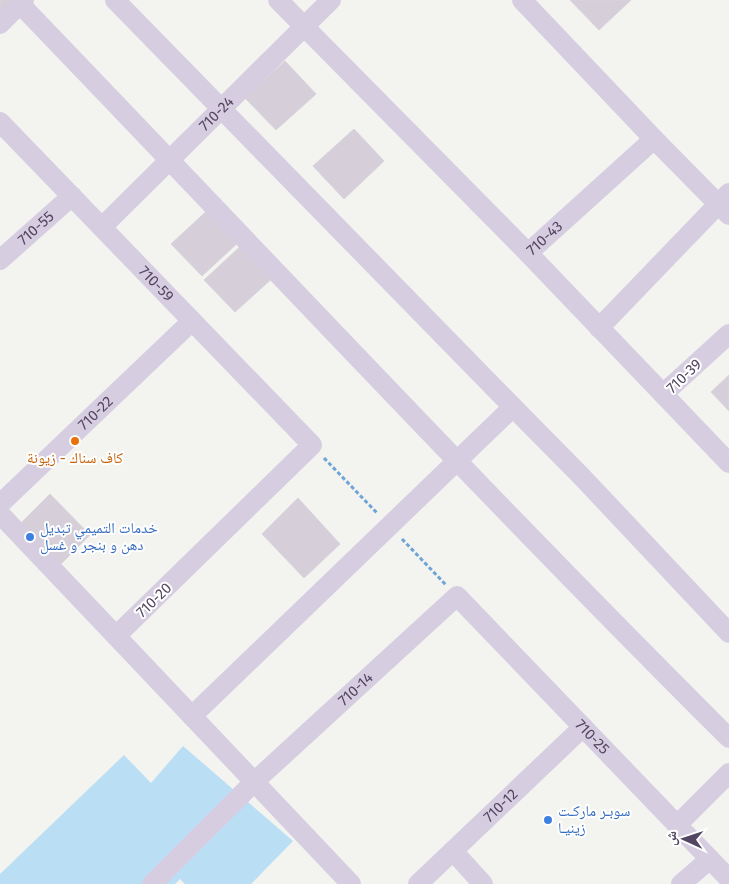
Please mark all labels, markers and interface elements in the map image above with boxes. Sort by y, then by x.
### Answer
street label: 710-24 [195,93,237,135]
street label: 710-55 [14,207,58,249]
street label: 710-43 [523,217,566,259]
street label: 710-59 [135,262,178,305]
street label: 710-39 [663,355,705,397]
street label: 710-22 [74,392,117,434]
marker: كاف سناك - زيونة [69,435,81,447]
place label: كاف سناك - زيونة [27,449,123,467]
place label: خدمات التميمي تبديل دهن و بنجر و غسل [40,519,158,555]
marker: خدمات التميمي تبديل دهن و بنجر و غسل [24,531,36,543]
street label: 710-20 [133,579,175,621]
street label: 710-14 [334,669,377,709]
street label: 710-25 [572,716,613,758]
street label: 710-12 [480,785,521,826]
place label: سوبـر ماركـت زينيـا [558,802,630,837]
marker: سوبـر ماركـت زينيـا [542,814,554,826]
north arrow [659,814,709,864]
text: ش [663,830,680,846]

